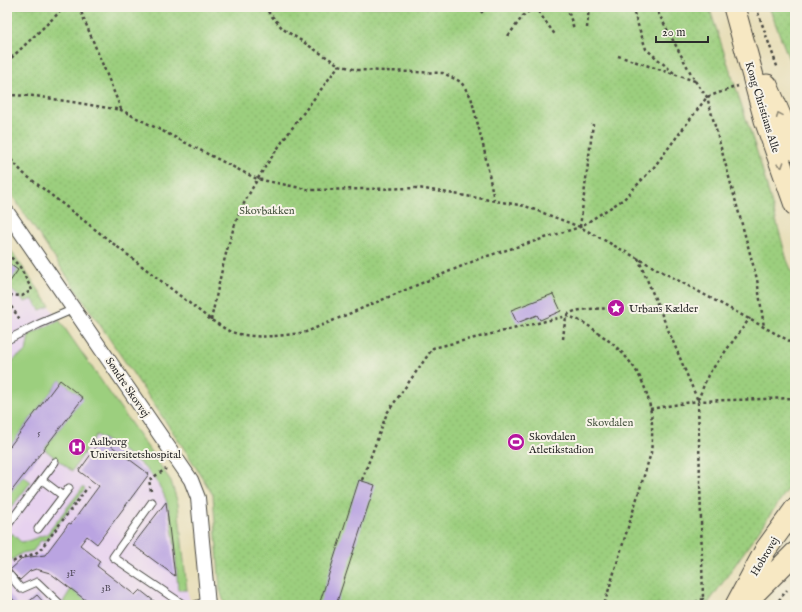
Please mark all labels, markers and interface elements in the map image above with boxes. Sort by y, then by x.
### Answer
scale bar [656,18,708,44]
text: 20 m [662,25,685,40]
street label: Kong Christians Alle [742,60,783,155]
one-way arrow [776,111,784,119]
one-way arrow [776,162,784,169]
park label: Skovbakken [239,204,295,218]
place icon: Urbans Kælder [606,298,626,318]
place label: Urbans Kælder [629,302,698,316]
street label: Søndre Skovvej [102,355,152,420]
park label: Skovdalen [587,416,633,430]
house number: 5 [37,428,41,439]
place label: Skovdalen Atletikstadion [528,430,594,457]
sports icon: Skovdalen Atletikstadion [506,432,526,452]
place label: Aalborg Universitetshospital [89,435,181,462]
hospital icon: Aalborg Universitetshospital [67,437,87,457]
street label: Hobrovej [748,534,782,579]
house number: 3F [66,568,76,579]
house number: 3B [101,583,111,594]

